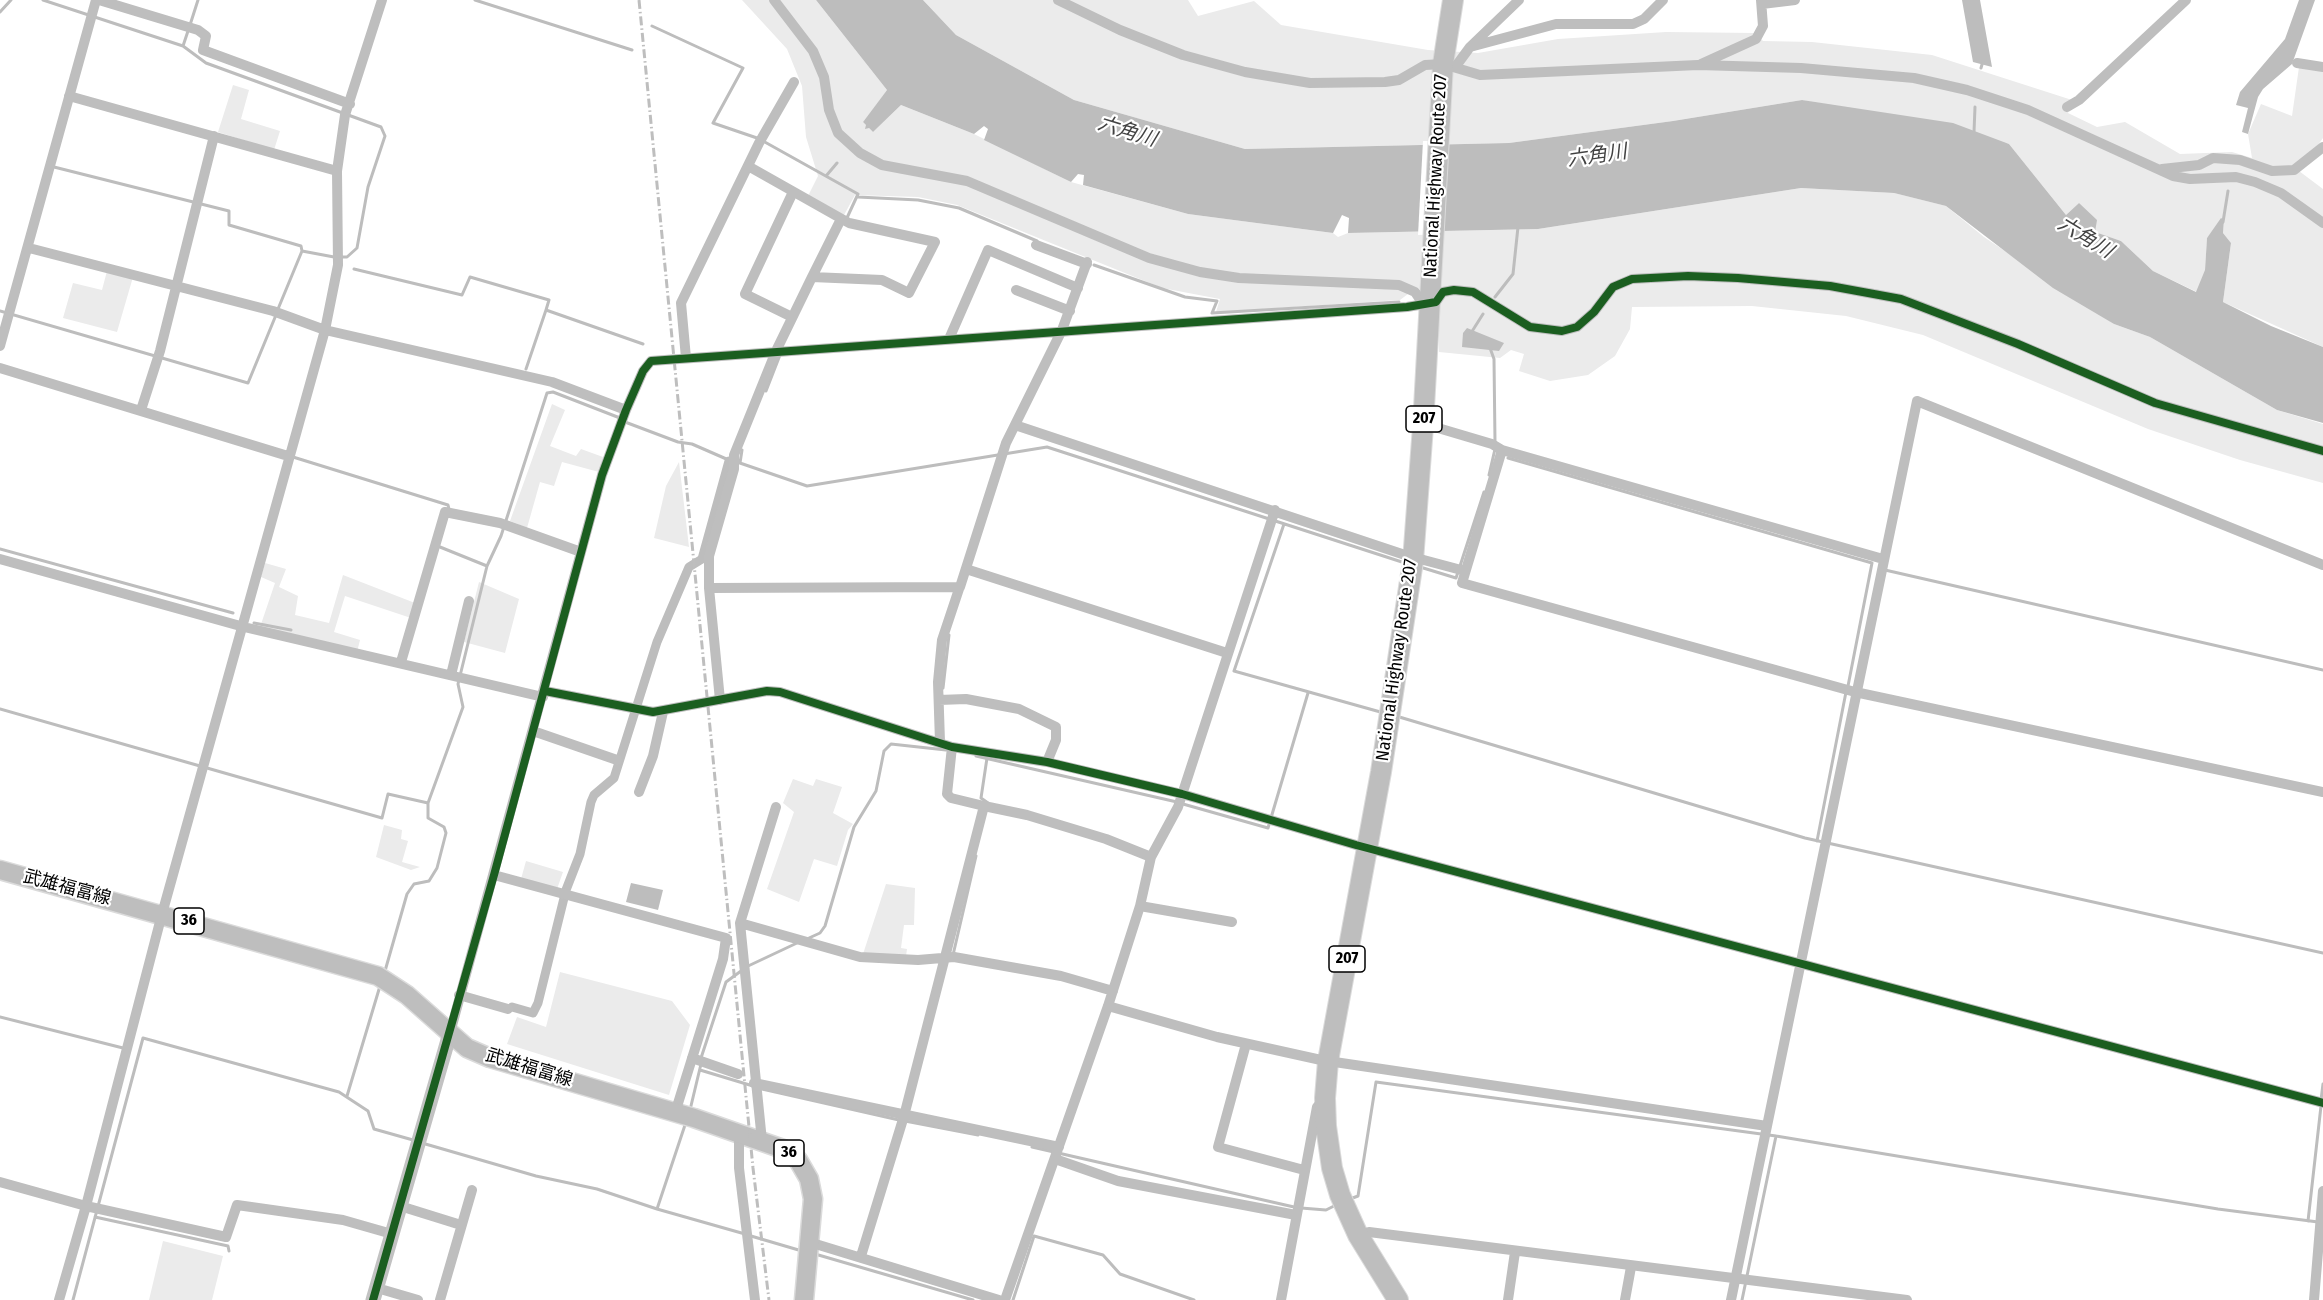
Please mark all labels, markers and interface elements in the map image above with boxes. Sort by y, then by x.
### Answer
street label: National Highway Route 207 [1420,74,1452,278]
water label: 六角川 [1095,112,1159,152]
water label: 六角川 [1566,140,1628,172]
water label: 六角川 [2053,212,2117,264]
road number: 207 [1406,406,1442,432]
street label: National Highway Route 207 [1372,558,1422,762]
street label: 武雄福富線 [21,866,113,910]
road number: 36 [174,908,204,934]
road number: 207 [1329,946,1365,972]
street label: 武雄福富線 [483,1045,575,1091]
road number: 36 [774,1140,804,1166]

